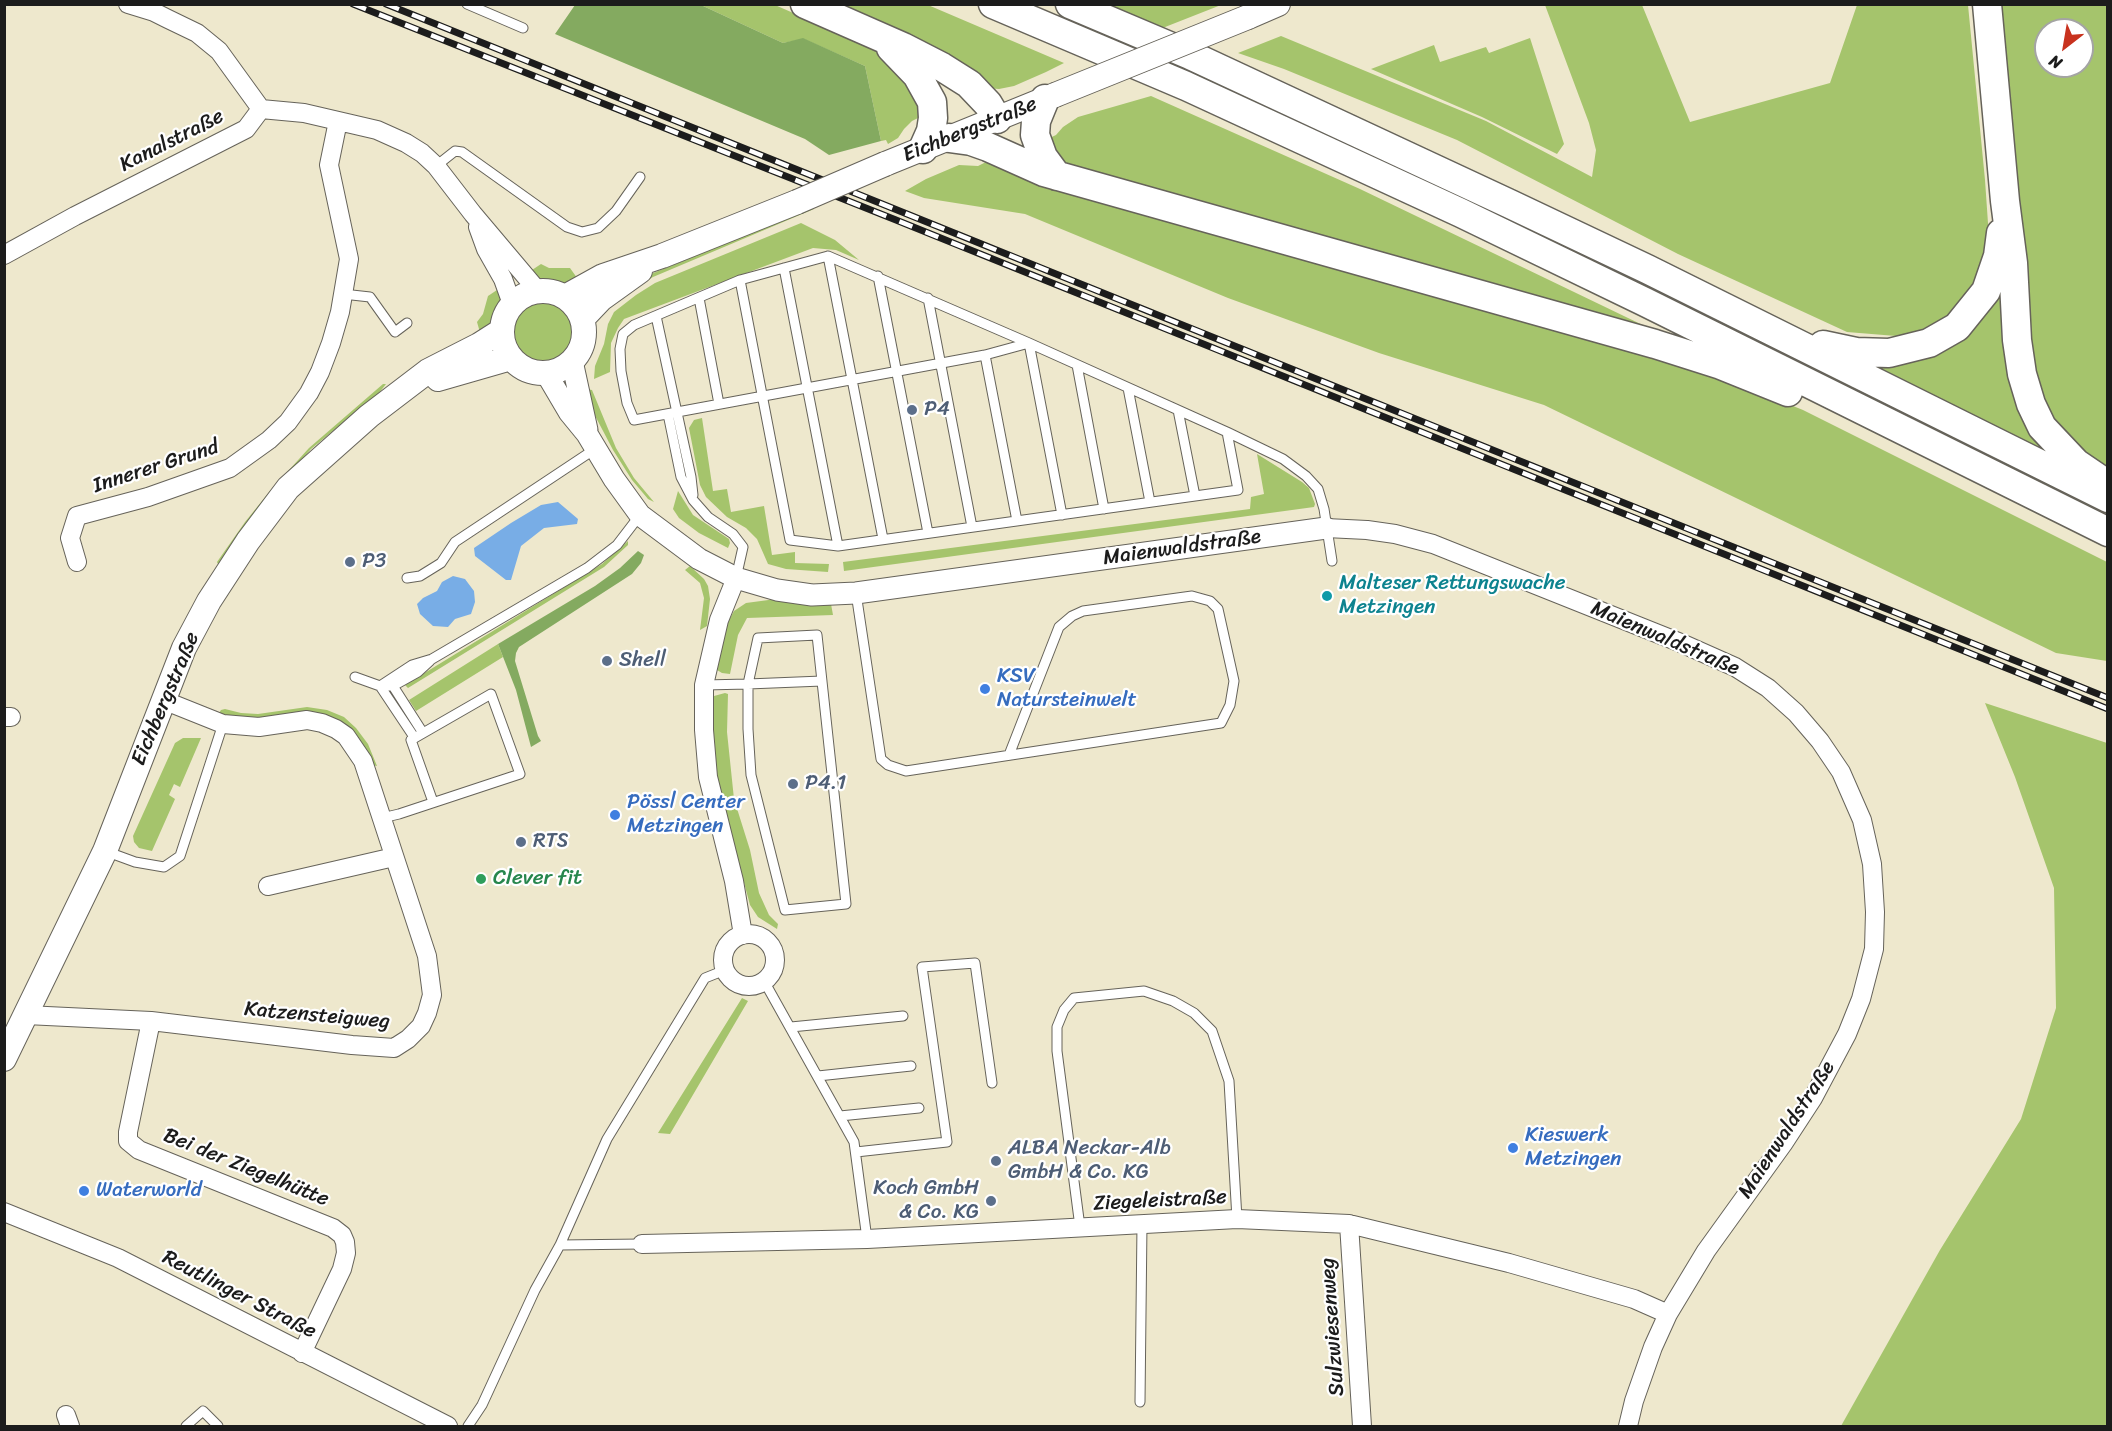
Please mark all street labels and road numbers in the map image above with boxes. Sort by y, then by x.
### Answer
street label: Eichbergstraße [899,92,1041,168]
street label: Kanalstraße [116,104,228,178]
street label: Innerer Grund [90,435,222,499]
street label: Maienwaldstraße [1102,524,1262,572]
street label: Maienwaldstraße [1587,596,1743,682]
street label: Eichbergstraße [127,629,205,769]
street label: Katzensteigweg [243,997,391,1035]
street label: Maienwaldstraße [1733,1057,1841,1203]
street label: Bei der Ziegelhütte [160,1123,332,1213]
street label: Ziegeleistraße [1093,1185,1227,1217]
street label: Reutlinger Straße [158,1245,320,1345]
street label: Sulzwiesenweg [1316,1257,1350,1397]

